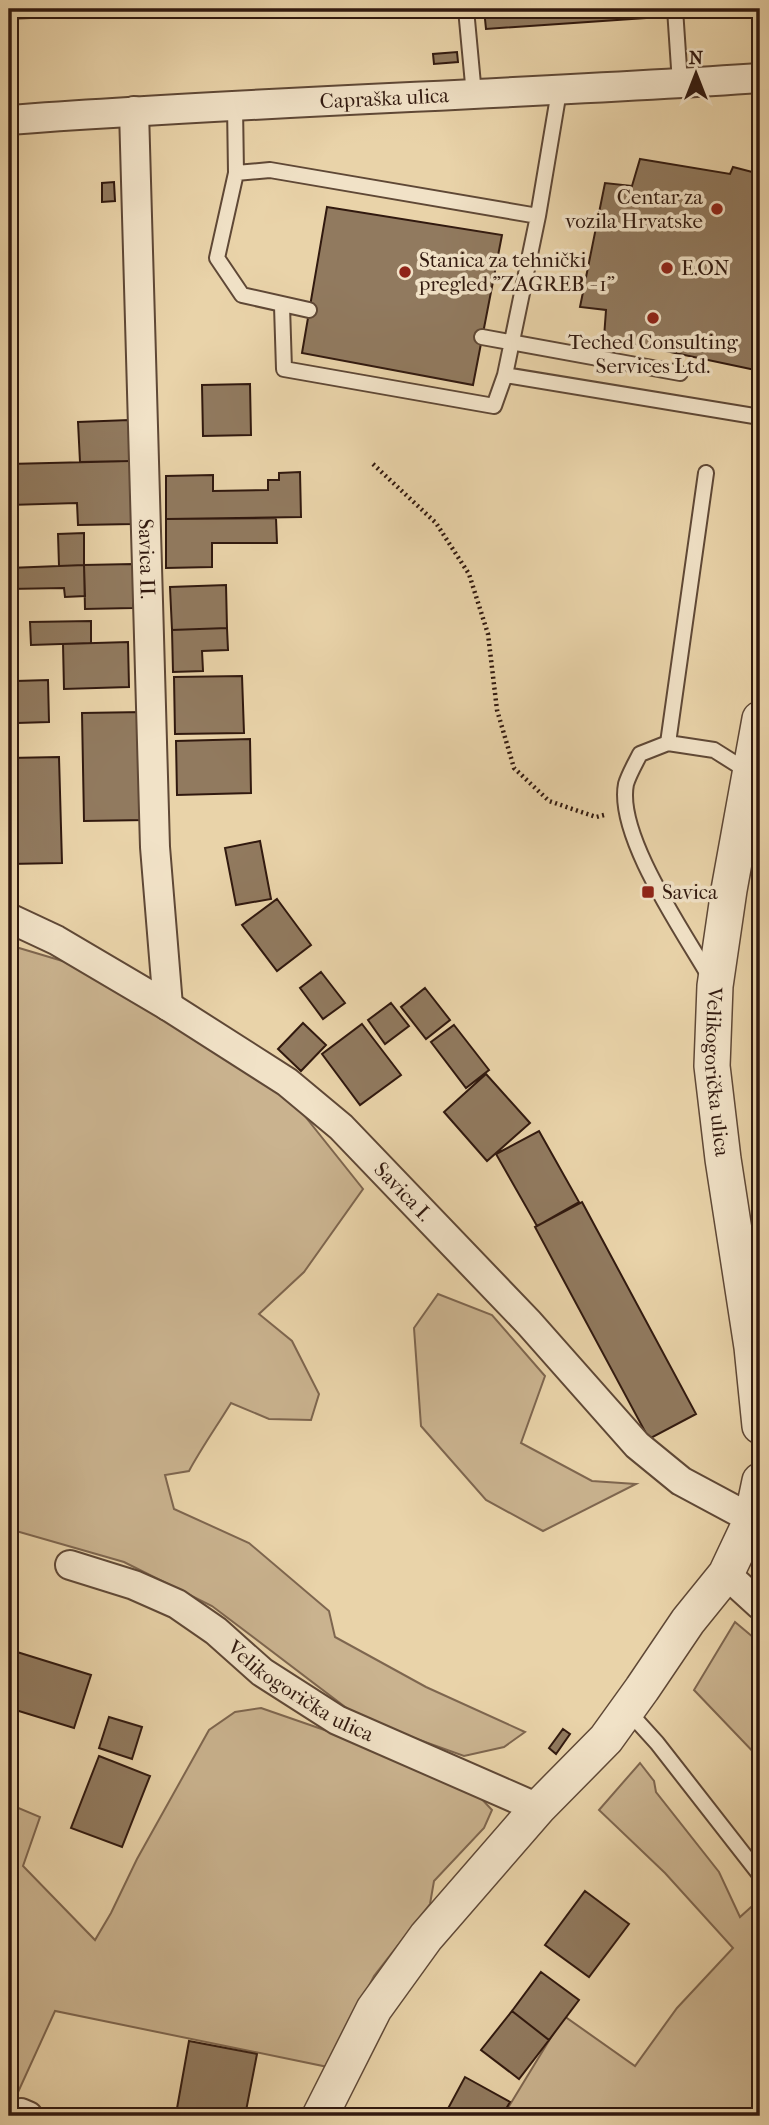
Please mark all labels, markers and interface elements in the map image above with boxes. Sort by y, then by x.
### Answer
north arrow [660,38,730,108]
text: N [689,47,704,69]
street label: Capraška ulica [319,83,450,113]
place label: Centar za vozila Hrvatske [565,185,703,233]
marker: Centar za vozila Hrvatske [709,201,725,217]
place label: Stanica za tehnički pregled "ZAGREB - 1" [418,248,615,296]
place label: E.ON [681,256,730,280]
marker: E.ON [659,260,675,276]
marker: Stanica za tehnički pregled "ZAGREB - 1" [397,264,413,280]
marker: Teched Consulting Services Ltd. [645,310,661,326]
place label: Teched Consulting Services Ltd. [568,330,738,378]
street label: Savica II. [134,518,160,600]
place label: Savica [662,880,718,904]
marker: Savica [640,884,656,900]
street label: Velikogorička ulica [700,986,735,1158]
street label: Savica I. [369,1157,437,1226]
street label: Velikogorička ulica [222,1634,377,1747]

